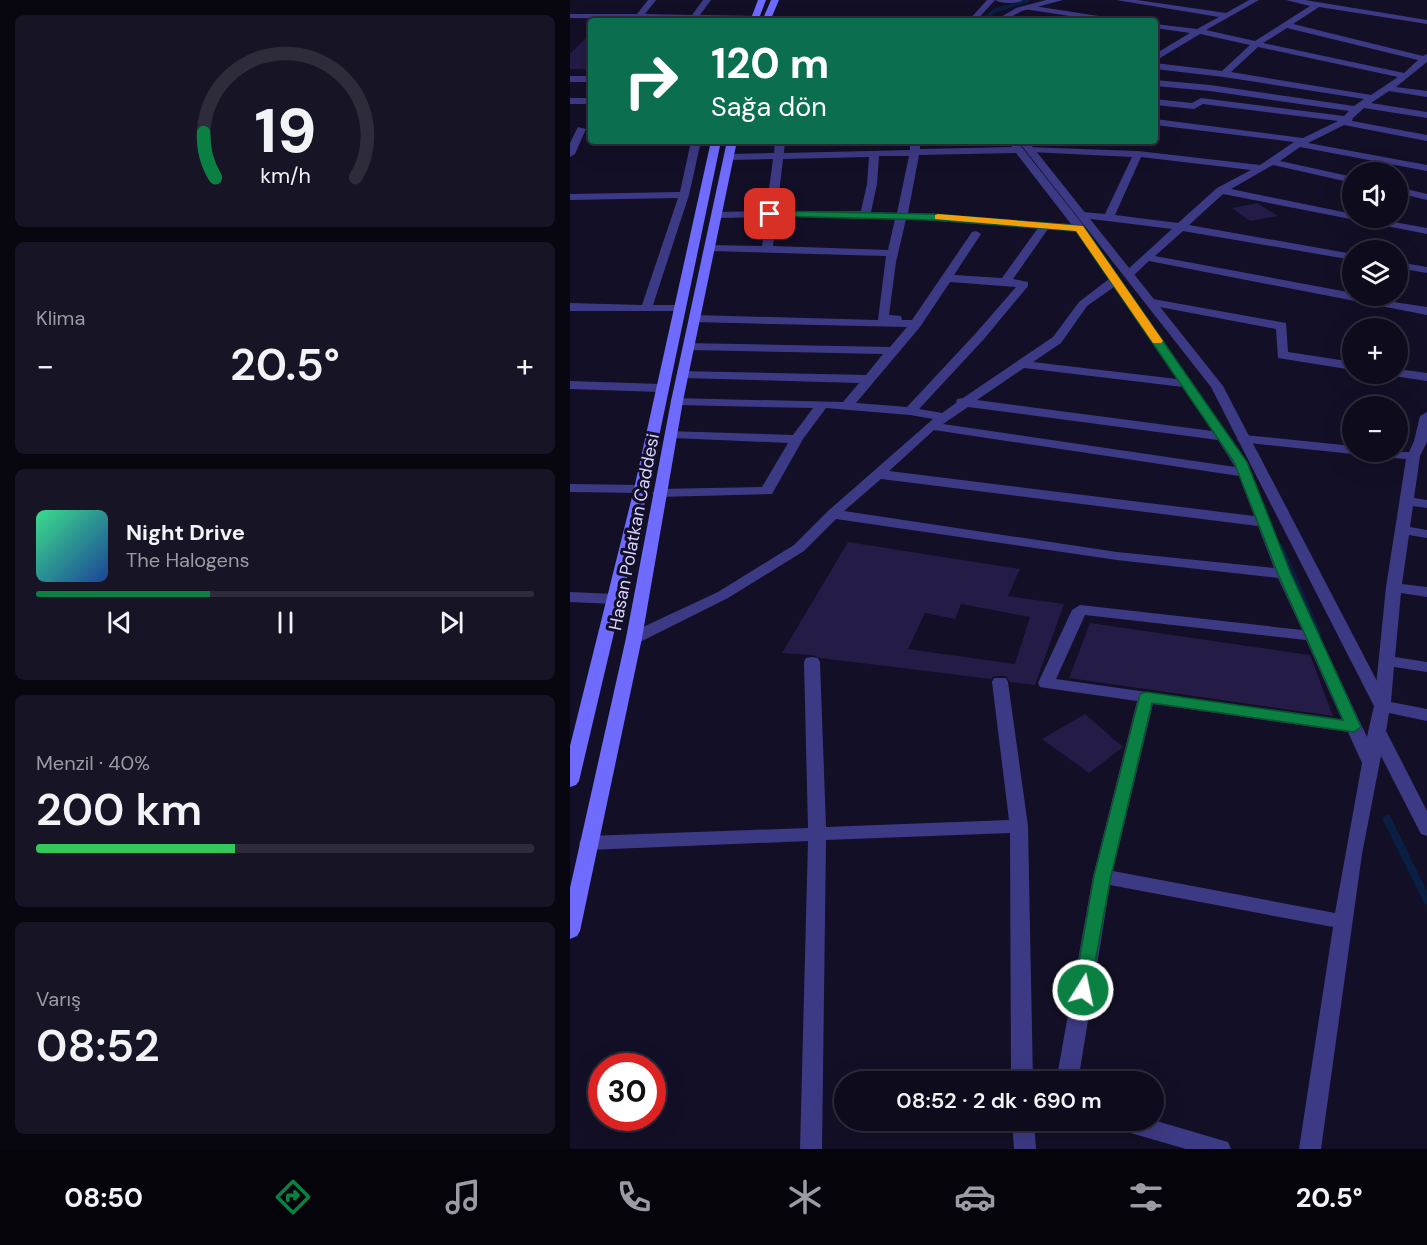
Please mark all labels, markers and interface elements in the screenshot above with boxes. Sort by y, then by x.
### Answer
text: 120 m [711,36,829,91]
icon: right [612,42,690,120]
text: Sağa dön [711,89,827,124]
text: 19 [254,90,316,171]
text: km/h [260,162,310,190]
map controls [1342,162,1408,462]
button: sound [1342,162,1408,228]
pin [744,188,795,239]
icon: arrive [753,197,786,230]
button: layers [1342,240,1408,306]
text: Klima [36,305,85,331]
button: + [1342,318,1408,384]
text: 20.5° [230,335,340,394]
text: − [36,344,54,387]
text: + [516,344,534,387]
button: − [1342,396,1408,462]
street label: Hasan Polatkan Caddesi [603,432,665,632]
text: Night Drive [126,518,245,547]
text: The Halogens [126,547,249,573]
icon: previous [103,606,136,639]
icon: pause [269,606,302,639]
icon: next [435,606,468,639]
text: Menzil · 40% [36,750,150,776]
text: 200 km [36,780,202,839]
position arrow [1051,958,1115,1022]
text: Varış [36,986,81,1012]
text: 08:52 [36,1016,160,1075]
speed limit sign: 30 [588,1053,666,1131]
text: 08:52 · 2 dk · 690 m [896,1086,1102,1115]
icon: directions [272,1176,314,1218]
icon: music [442,1176,484,1218]
icon: phone [613,1176,655,1218]
icon: climate [784,1176,826,1218]
icon: car [954,1176,996,1218]
icon: filters [1125,1176,1167,1218]
text: 08:50 [64,1180,143,1215]
text: 20.5° [1296,1180,1363,1215]

